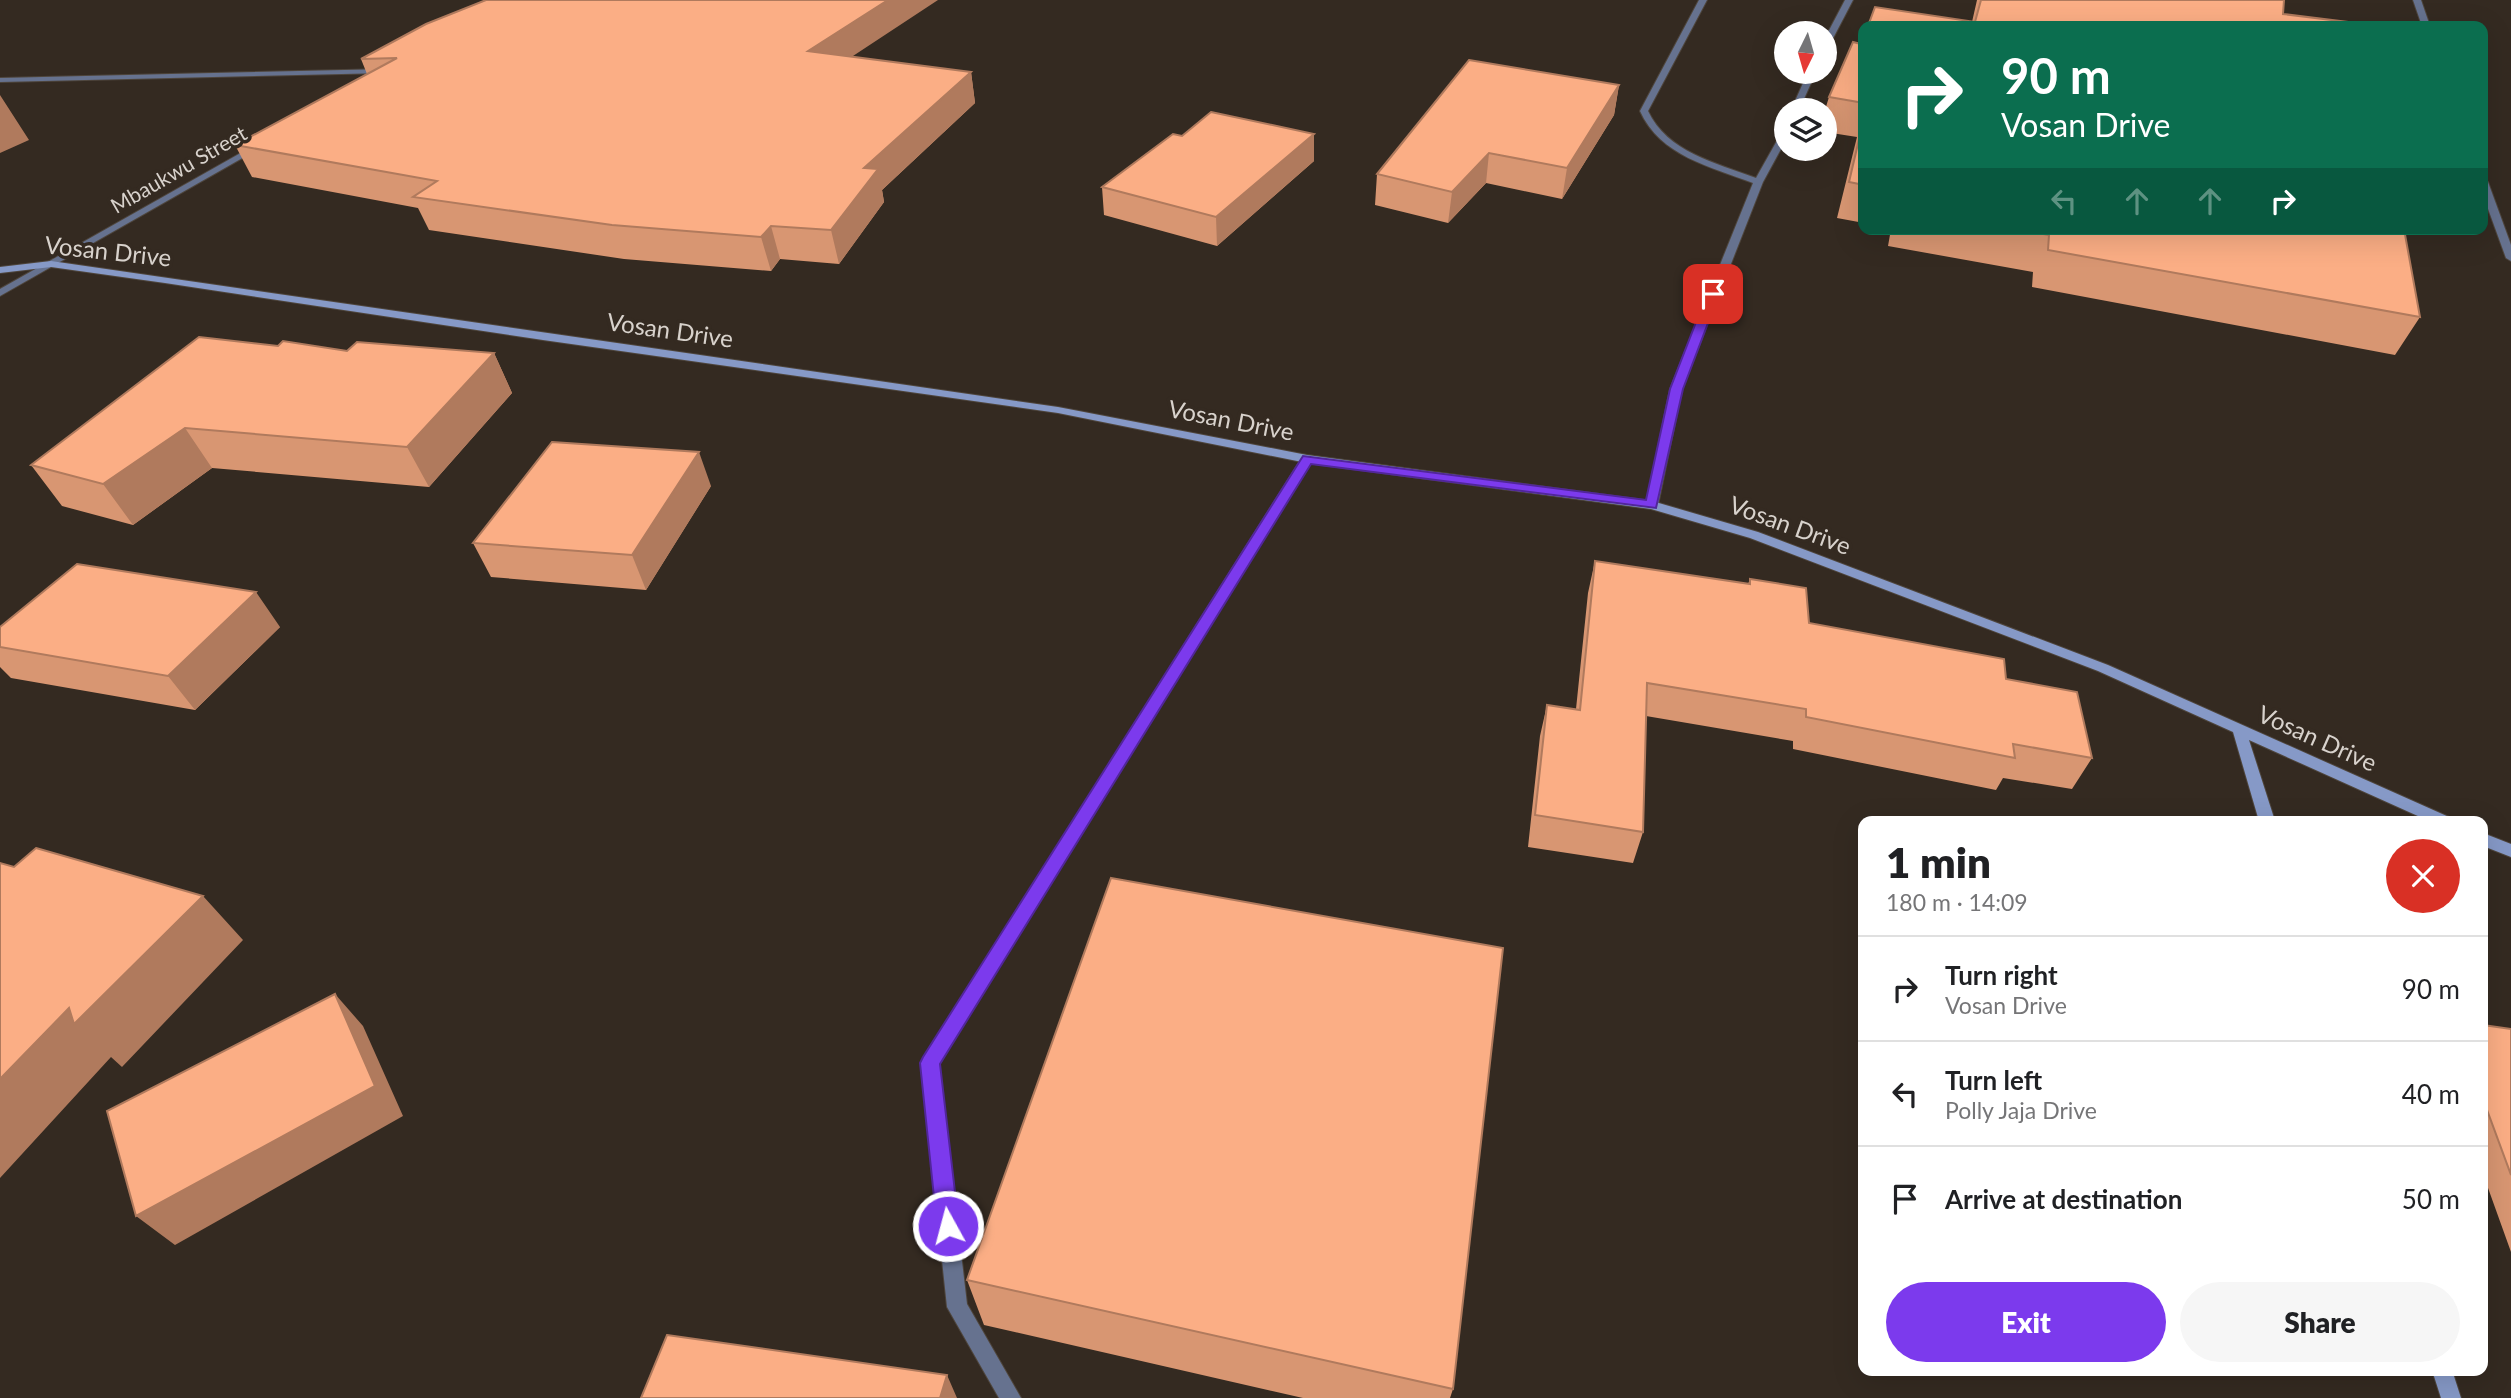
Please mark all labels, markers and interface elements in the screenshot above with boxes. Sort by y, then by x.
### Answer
north arrow [1774,21,1838,84]
map controls [1774,21,1837,161]
text: 90 m [2001,46,2111,104]
icon: right [1886,49,1977,140]
button: layers [1774,98,1837,161]
text: Vosan Drive [2001,105,2171,144]
street label: Mbaukwu Street [106,119,251,218]
icon: left [2045,182,2083,220]
icon: ahead [2118,182,2156,220]
icon: ahead [2191,182,2229,220]
icon: right [2264,182,2302,220]
street label: Vosan Drive [43,229,173,272]
pin [1683,264,1743,324]
icon: arrive [1694,275,1732,313]
street label: Vosan Drive [605,306,735,353]
street label: Vosan Drive [1166,393,1296,446]
street label: Vosan Drive [1726,489,1855,560]
street label: Vosan Drive [2254,699,2382,777]
text: 1 min [1886,837,1991,887]
button: close [2386,839,2460,913]
text: 180 m · 14:09 [1886,888,2028,916]
text: Turn right [1945,959,2058,991]
icon: right [1886,970,1924,1008]
text: 90 m [2402,973,2460,1005]
text: Vosan Drive [1945,991,2067,1019]
text: Turn left [1945,1064,2042,1096]
icon: left [1886,1075,1924,1113]
text: 40 m [2402,1078,2460,1110]
text: Polly Jaja Drive [1945,1096,2097,1124]
icon: arrive [1886,1180,1924,1218]
text: Arrive at destination [1945,1183,2182,1215]
text: 50 m [2402,1183,2460,1215]
position arrow [911,1189,985,1263]
button: Exit [1886,1282,2166,1362]
button: Share [2180,1282,2460,1362]

